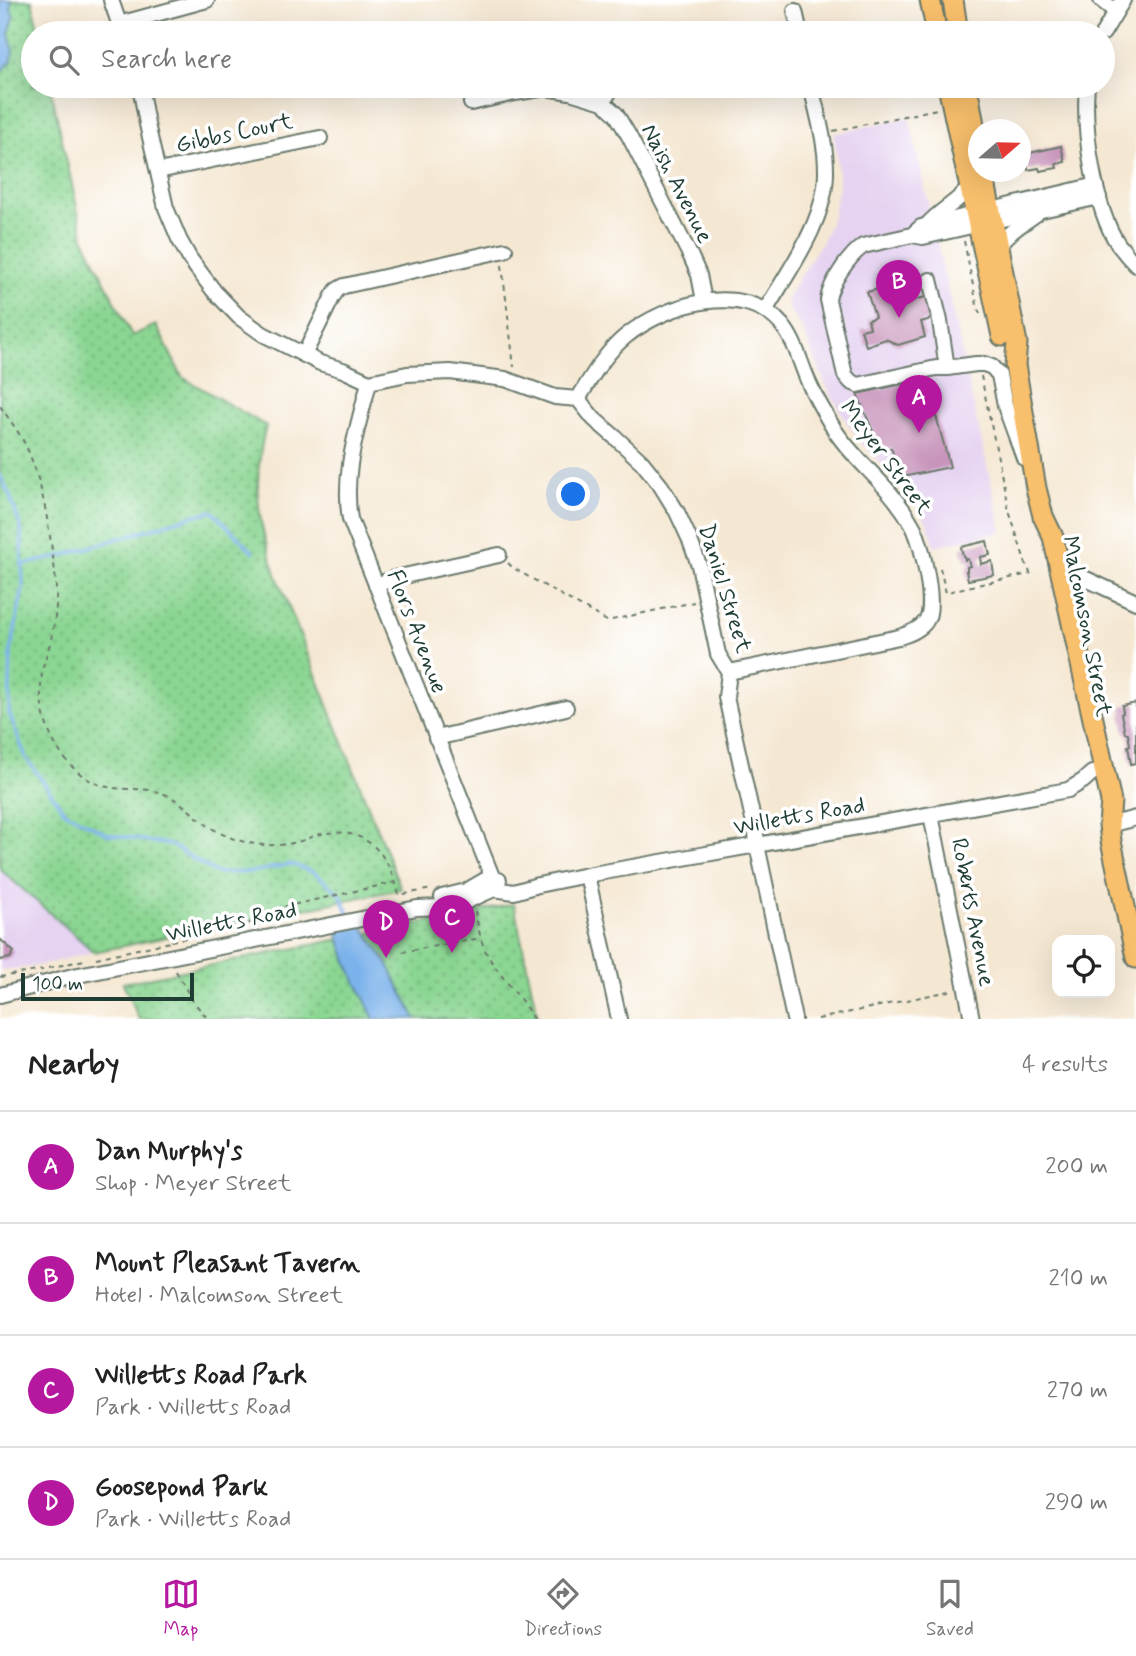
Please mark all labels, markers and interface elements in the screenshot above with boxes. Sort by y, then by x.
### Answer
search box [21,21,1115,98]
icon: search [45,41,83,79]
text: Search here [101,43,232,77]
street label: Gibbs Court [173,107,296,161]
street label: Naish Avenue [633,119,719,249]
north arrow [968,119,1031,182]
pin: B [876,260,922,318]
pin: A [896,375,942,433]
street label: Meyer Street [832,395,939,522]
your location [556,477,590,511]
street label: Daniel Street [690,520,758,657]
street label: Malcomson Street [1054,533,1118,720]
street label: Flors Avenue [379,566,453,698]
street label: Willetts Road [731,791,867,843]
street label: Roberts Avenue [943,836,1001,989]
pin: C [429,895,475,953]
street label: Willetts Road [163,896,299,950]
pin: D [363,900,409,958]
map controls [1052,935,1115,998]
button: locate [1052,935,1115,998]
scale bar [21,970,194,1002]
text: 100 m [32,972,83,997]
text: Nearby [28,1045,119,1084]
text: 4 results [1022,1050,1108,1080]
text: Dan Murphy's [95,1135,243,1169]
text: A [43,1152,59,1182]
text: 200 m [1045,1152,1108,1182]
text: Shop · Meyer Street [95,1169,291,1199]
text: Mount Pleasant Tavern [95,1247,360,1281]
text: B [44,1264,58,1294]
text: 210 m [1048,1264,1108,1294]
text: Hotel · Malcomson Street [95,1281,343,1311]
text: Willetts Road Park [95,1359,307,1393]
text: C [43,1376,59,1406]
text: 270 m [1047,1376,1108,1406]
text: Park · Willetts Road [95,1393,291,1423]
text: Goosepond Park [95,1471,268,1505]
text: D [43,1488,59,1518]
text: 290 m [1045,1488,1108,1518]
text: Park · Willetts Road [95,1505,291,1535]
tab: Map [162,1575,200,1642]
tab: Directions [524,1575,602,1642]
tab: Saved [926,1575,974,1642]

